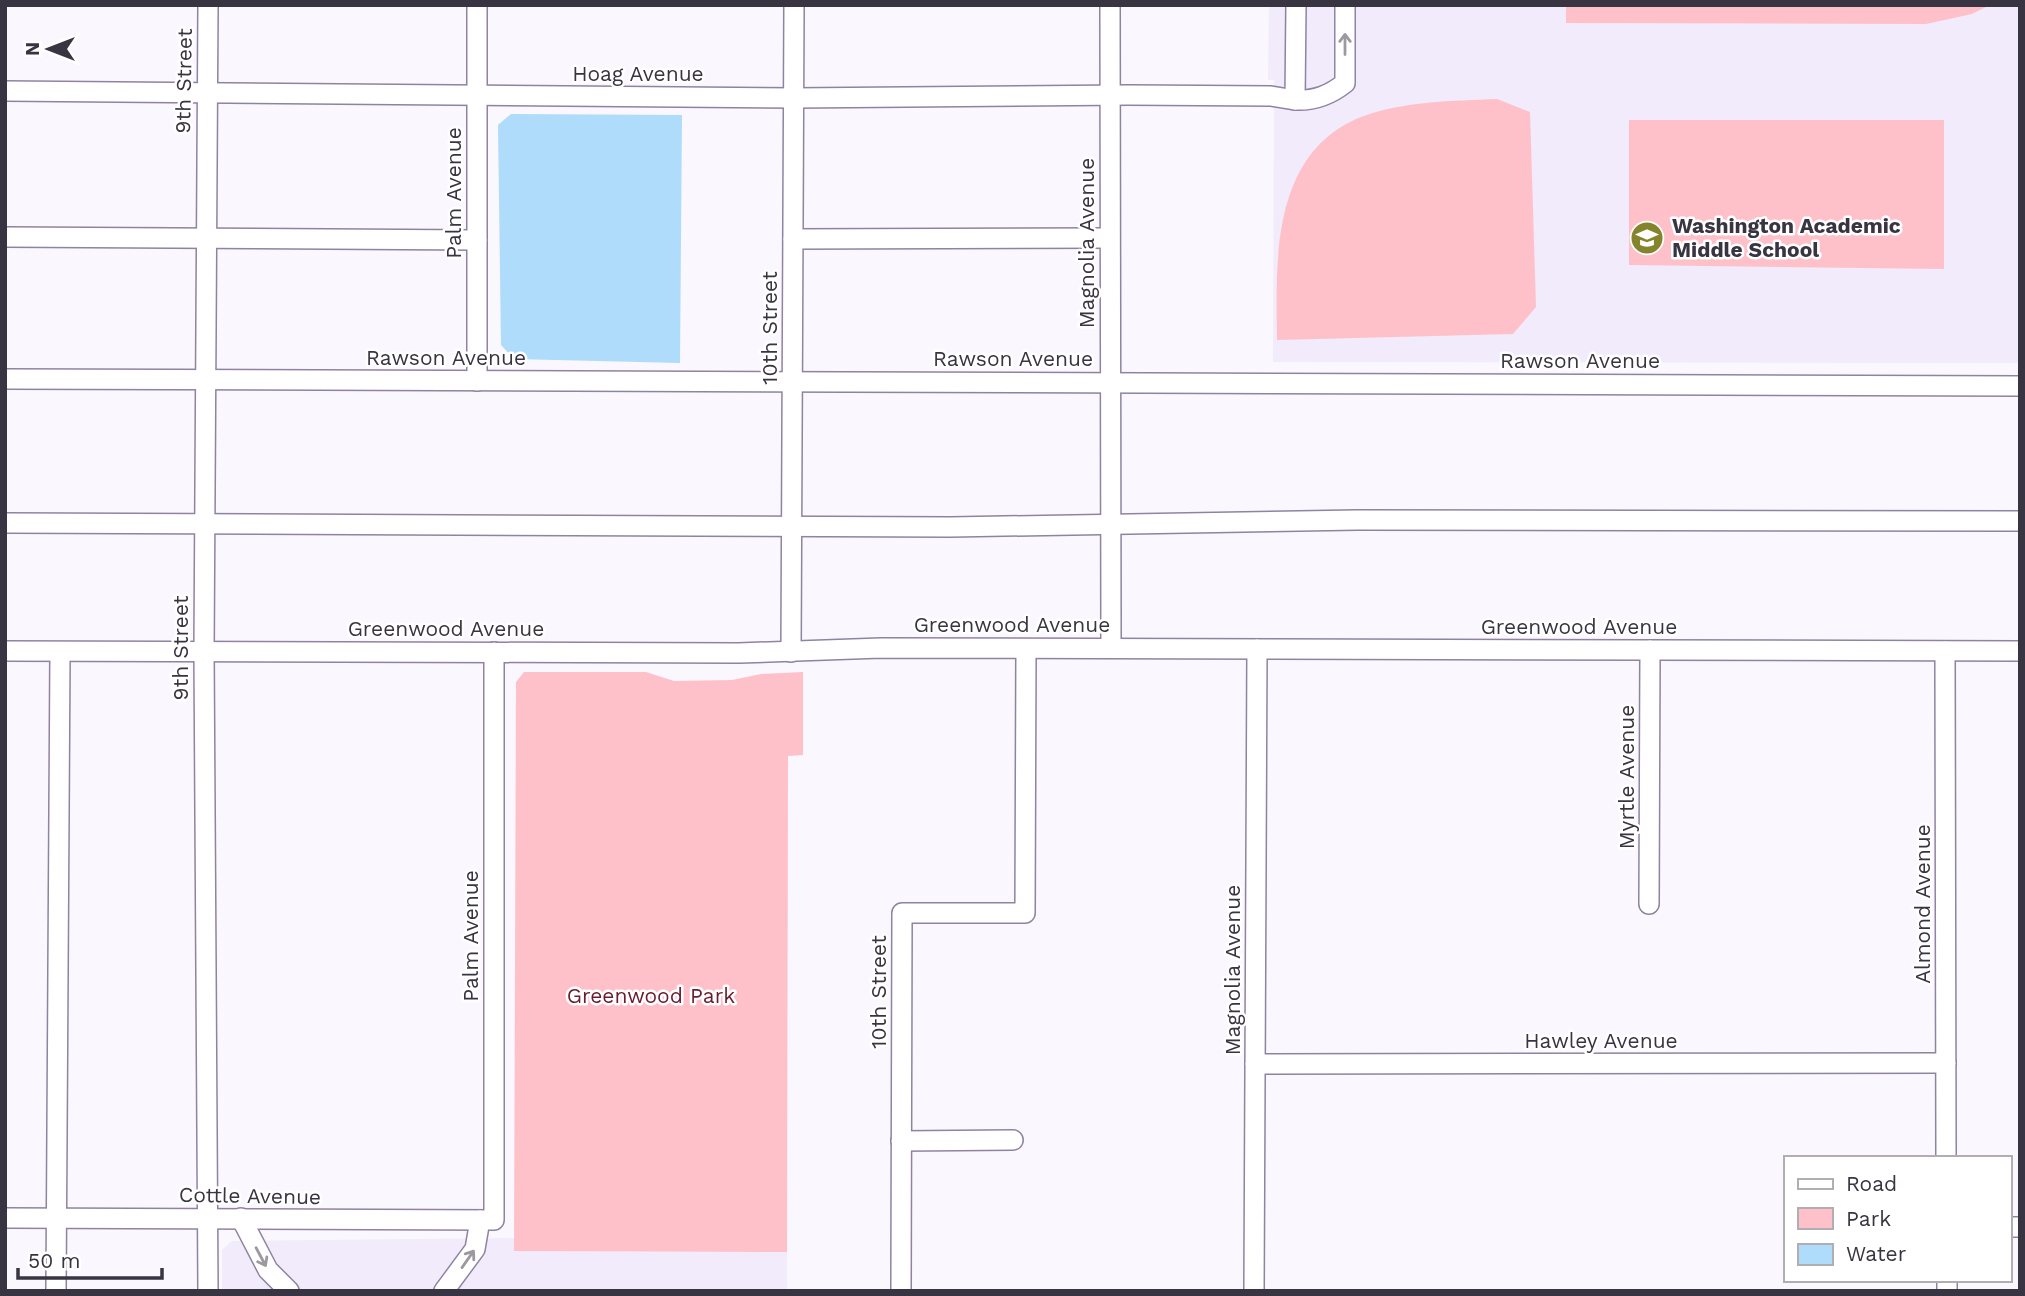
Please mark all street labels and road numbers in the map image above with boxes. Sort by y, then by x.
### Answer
street label: 9th Street [170,28,197,134]
street label: Hoag Avenue [572,61,704,86]
street label: Palm Avenue [441,127,466,259]
street label: Magnolia Avenue [1074,158,1099,328]
street label: 10th Street [757,271,782,385]
street label: Rawson Avenue [366,345,526,370]
street label: Rawson Avenue [933,346,1093,371]
street label: Rawson Avenue [1500,348,1660,373]
street label: 9th Street [168,595,193,701]
street label: Greenwood Avenue [914,612,1110,637]
street label: Greenwood Avenue [1481,614,1677,639]
street label: Greenwood Avenue [348,616,544,641]
street label: Myrtle Avenue [1614,705,1639,849]
street label: Almond Avenue [1910,824,1935,984]
street label: Palm Avenue [458,870,483,1002]
street label: Magnolia Avenue [1220,885,1245,1055]
street label: 10th Street [866,935,891,1049]
street label: Hawley Avenue [1524,1028,1678,1053]
street label: Cottle Avenue [179,1182,321,1209]

